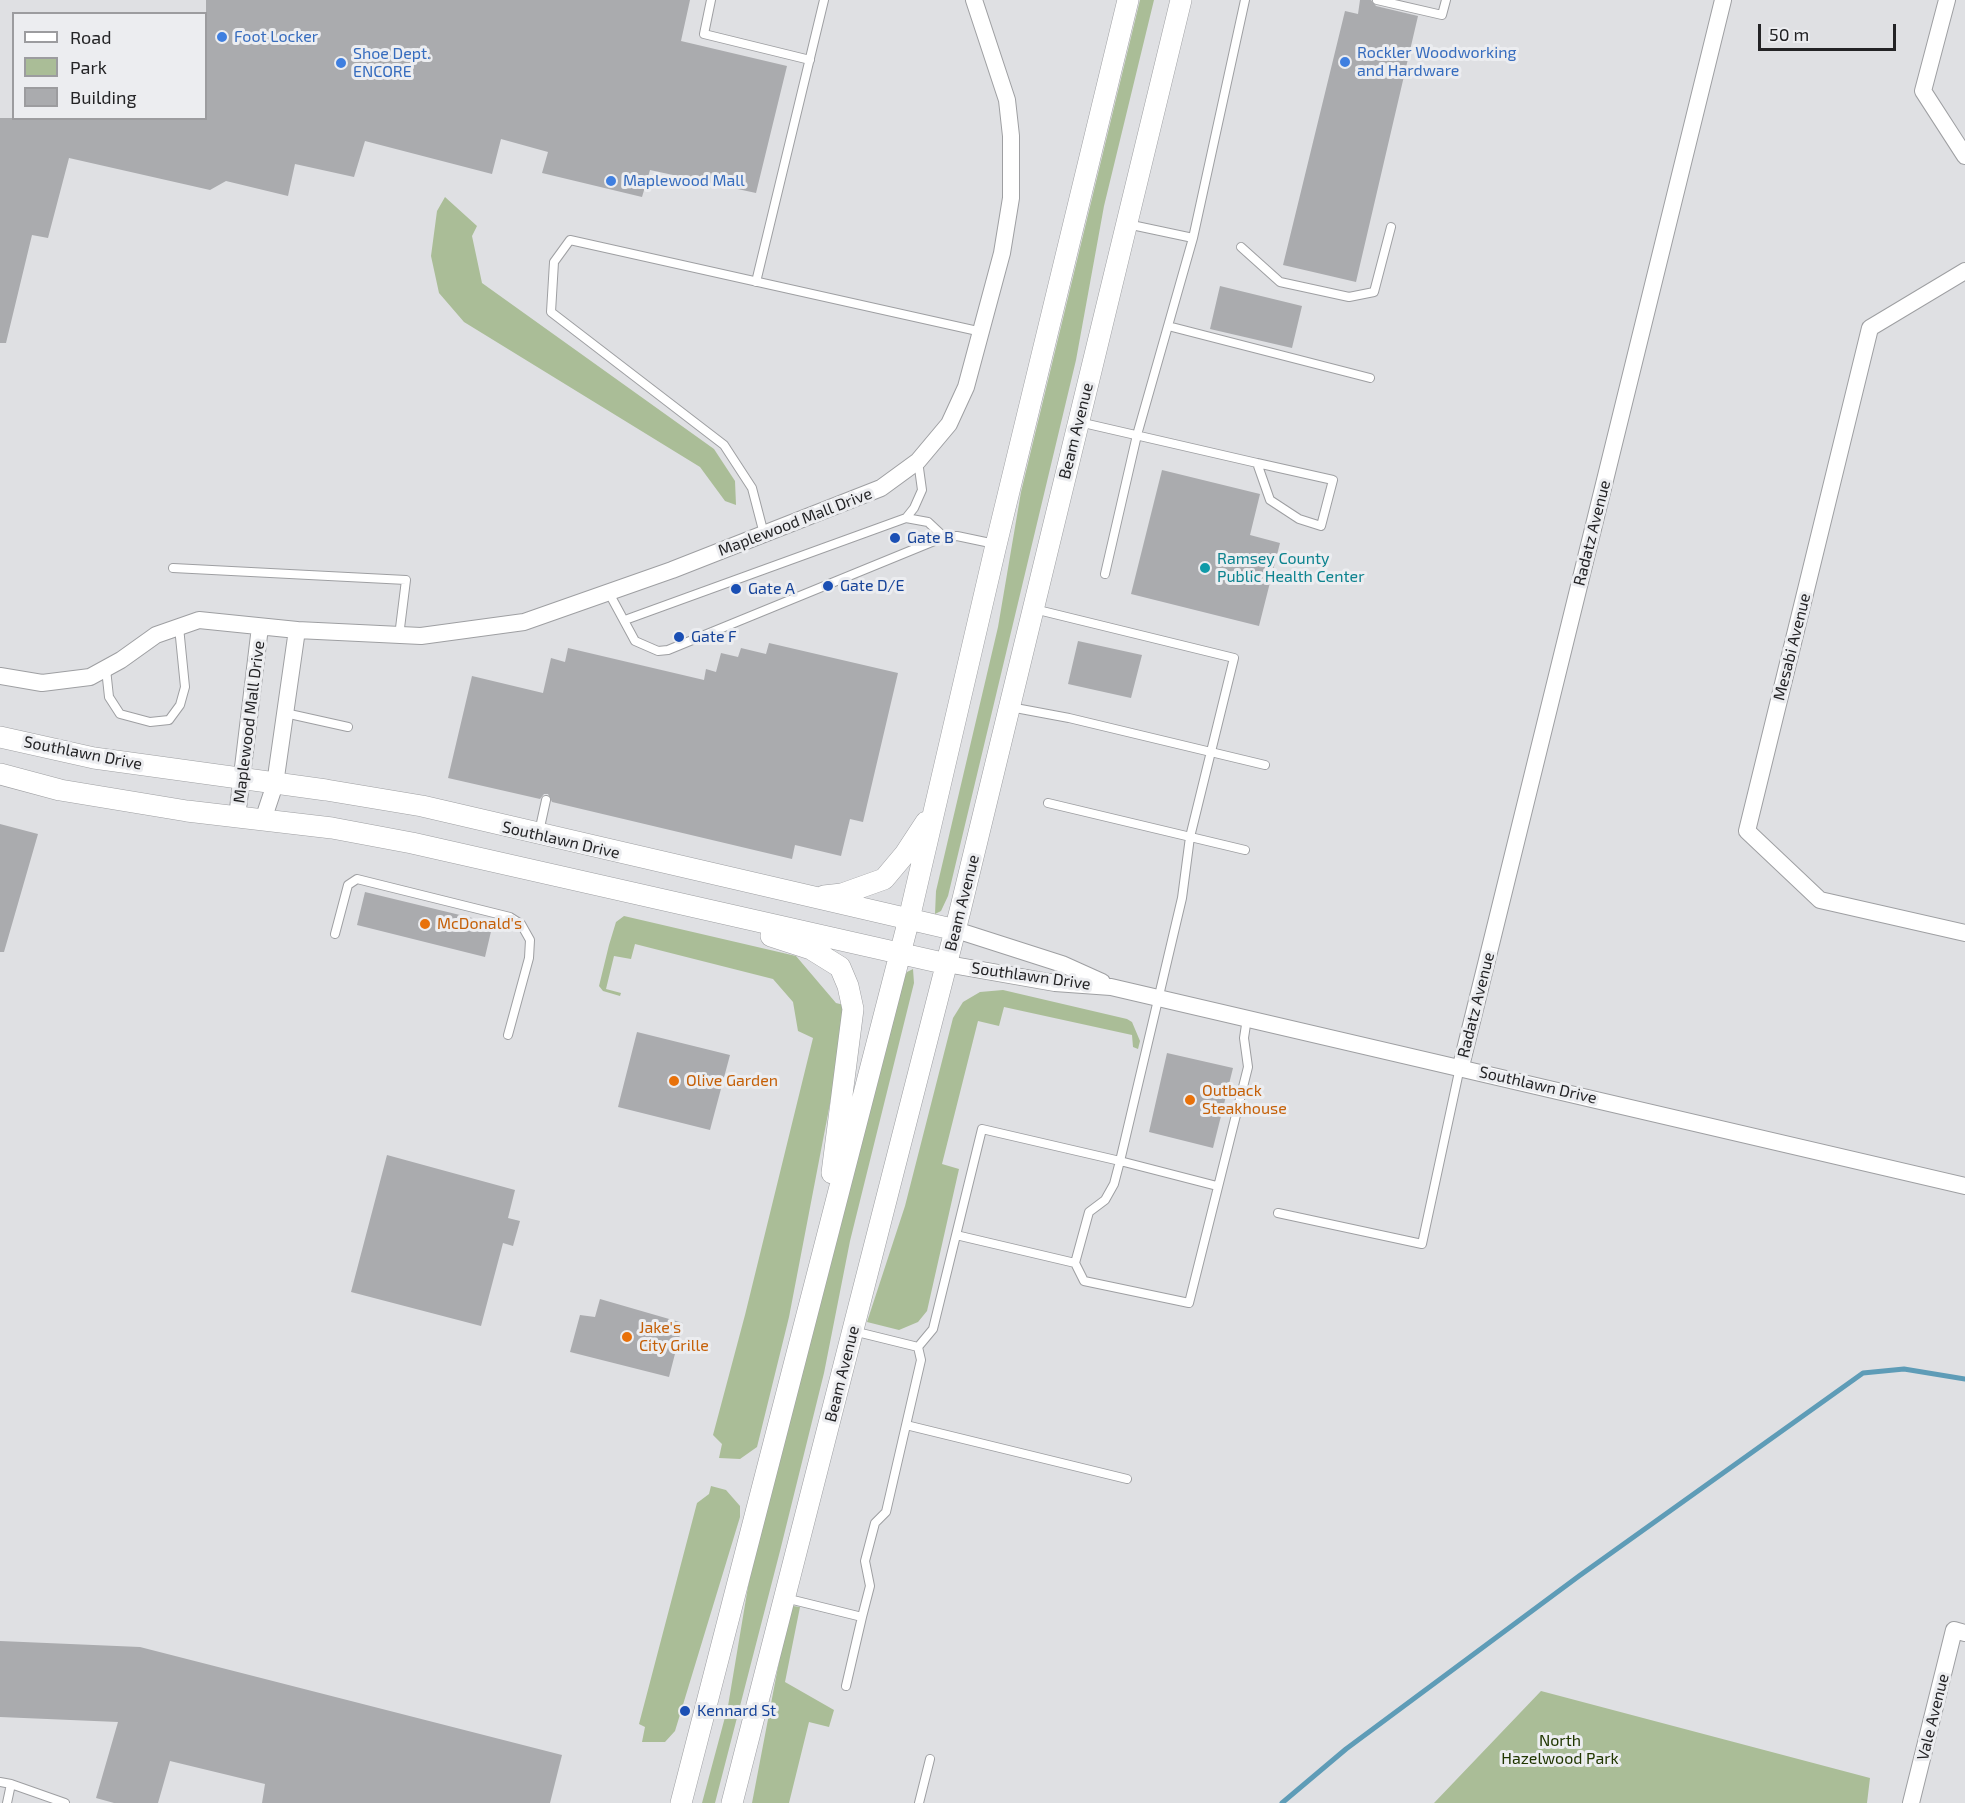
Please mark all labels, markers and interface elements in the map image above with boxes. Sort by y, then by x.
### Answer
legend [12,12,207,120]
scale bar [1761,12,1899,50]
text: 50 m [1769,23,1809,45]
text: Road [70,26,111,48]
place label: Foot Locker [234,27,318,47]
marker: Foot Locker [215,30,229,44]
place label: Rockler Woodworking and Hardware [1357,43,1516,81]
place label: Shoe Dept. ENCORE [353,44,431,82]
marker: Rockler Woodworking and Hardware [1338,55,1352,69]
text: Park [70,56,107,78]
marker: Shoe Dept. ENCORE [334,56,348,70]
text: Building [70,86,137,108]
place label: Maplewood Mall [623,171,745,191]
marker: Maplewood Mall [604,174,618,188]
street label: Beam Avenue [1055,381,1097,481]
street label: Radatz Avenue [1570,478,1614,588]
street label: Maplewood Mall Drive [715,484,875,560]
place label: Gate B [907,528,954,548]
marker: Gate B [888,531,902,545]
place label: Ramsey County Public Health Center [1217,549,1365,587]
marker: Ramsey County Public Health Center [1198,561,1212,575]
place label: Gate D/E [840,576,904,596]
place label: Gate A [748,579,795,599]
marker: Gate D/E [821,579,835,593]
marker: Gate A [729,582,743,596]
street label: Mesabi Avenue [1769,591,1815,703]
place label: Gate F [691,627,737,647]
marker: Gate F [672,630,686,644]
street label: Maplewood Mall Drive [230,640,268,804]
street label: Southlawn Drive [22,732,144,774]
street label: Southlawn Drive [500,817,622,863]
street label: Beam Avenue [941,853,983,953]
place label: McDonald's [437,914,522,934]
marker: McDonald's [418,917,432,931]
street label: Radatz Avenue [1454,950,1498,1060]
street label: Southlawn Drive [970,958,1092,994]
street label: Southlawn Drive [1477,1062,1599,1108]
place label: Olive Garden [686,1071,778,1091]
marker: Olive Garden [667,1074,681,1088]
place label: Outback Steakhouse [1202,1081,1287,1119]
marker: Outback Steakhouse [1183,1093,1197,1107]
place label: Jake's City Grille [639,1318,709,1356]
street label: Beam Avenue [821,1324,863,1424]
marker: Jake's City Grille [620,1330,634,1344]
street label: Vale Avenue [1913,1672,1953,1762]
place label: Kennard St [697,1701,776,1721]
marker: Kennard St [678,1704,692,1718]
park label: North Hazelwood Park [1501,1731,1619,1769]

